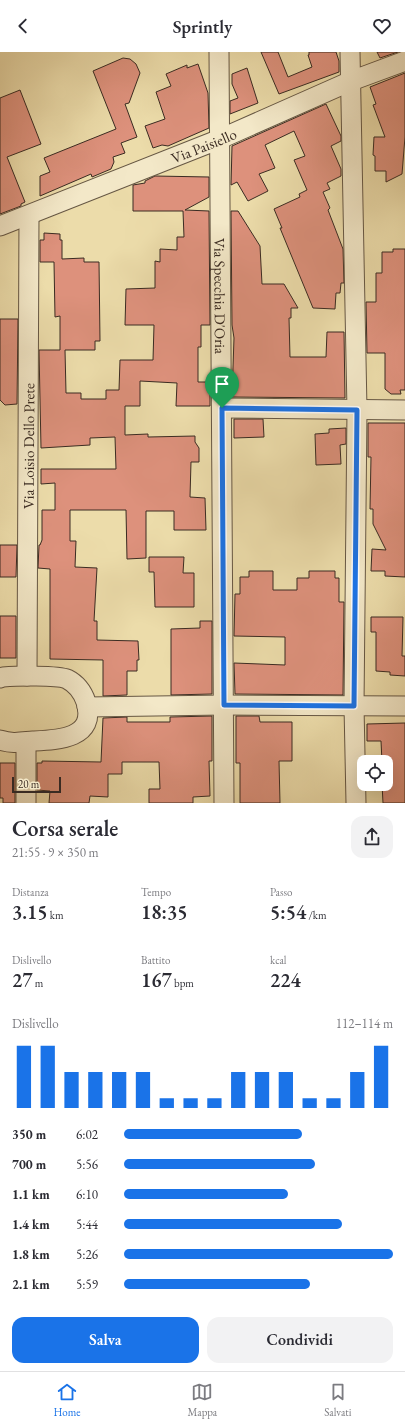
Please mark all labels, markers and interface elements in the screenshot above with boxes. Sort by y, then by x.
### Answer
icon: back [12,15,34,37]
text: Sprintly [173,15,232,38]
icon: heart [371,15,393,37]
street label: Via Paisiello [168,124,239,167]
street label: Via Specchia D'Oria [211,238,231,354]
pin [205,367,239,408]
icon: arrive [211,373,233,395]
street label: Via Loisio Dello Prete [18,383,38,509]
map controls [357,755,393,791]
button: locate [357,755,393,791]
scale bar [12,775,61,794]
text: 20 m [18,777,39,791]
text: Corsa serale [12,814,118,843]
button: share [351,816,393,858]
text: 21:55 · 9 × 350 m [12,844,99,861]
text: Distanza [12,885,49,899]
text: Tempo [141,885,171,899]
text: Passo [270,885,292,899]
text: 3.15 [12,899,48,925]
text: 18:35 [141,899,187,925]
text: 5:54 [270,899,306,925]
text: km [48,908,64,922]
text: /km [306,908,327,922]
text: Dislivello [12,953,51,967]
text: Battito [141,953,170,967]
text: kcal [270,953,287,967]
text: 27 [12,967,33,993]
text: 167 [141,967,172,993]
text: 224 [270,967,301,993]
text: m [33,976,43,990]
text: bpm [172,976,194,990]
text: Dislivello [12,1015,59,1032]
text: 112–114 m [336,1015,393,1032]
text: 350 m [12,1126,46,1143]
text: 6:02 [76,1126,98,1143]
text: 700 m [12,1156,46,1173]
text: 5:56 [76,1156,98,1173]
text: 1.1 km [12,1186,50,1203]
text: 6:10 [76,1186,98,1203]
text: 1.4 km [12,1216,50,1233]
text: 5:44 [76,1216,98,1233]
text: 1.8 km [12,1246,50,1263]
text: 5:26 [76,1246,98,1263]
text: 2.1 km [12,1276,50,1293]
text: 5:59 [76,1276,98,1293]
button: Salva [12,1317,199,1363]
button: Condividi [207,1317,393,1363]
tab: Home [53,1381,81,1419]
tab: Mappa [188,1381,217,1419]
tab: Salvati [324,1381,352,1419]

